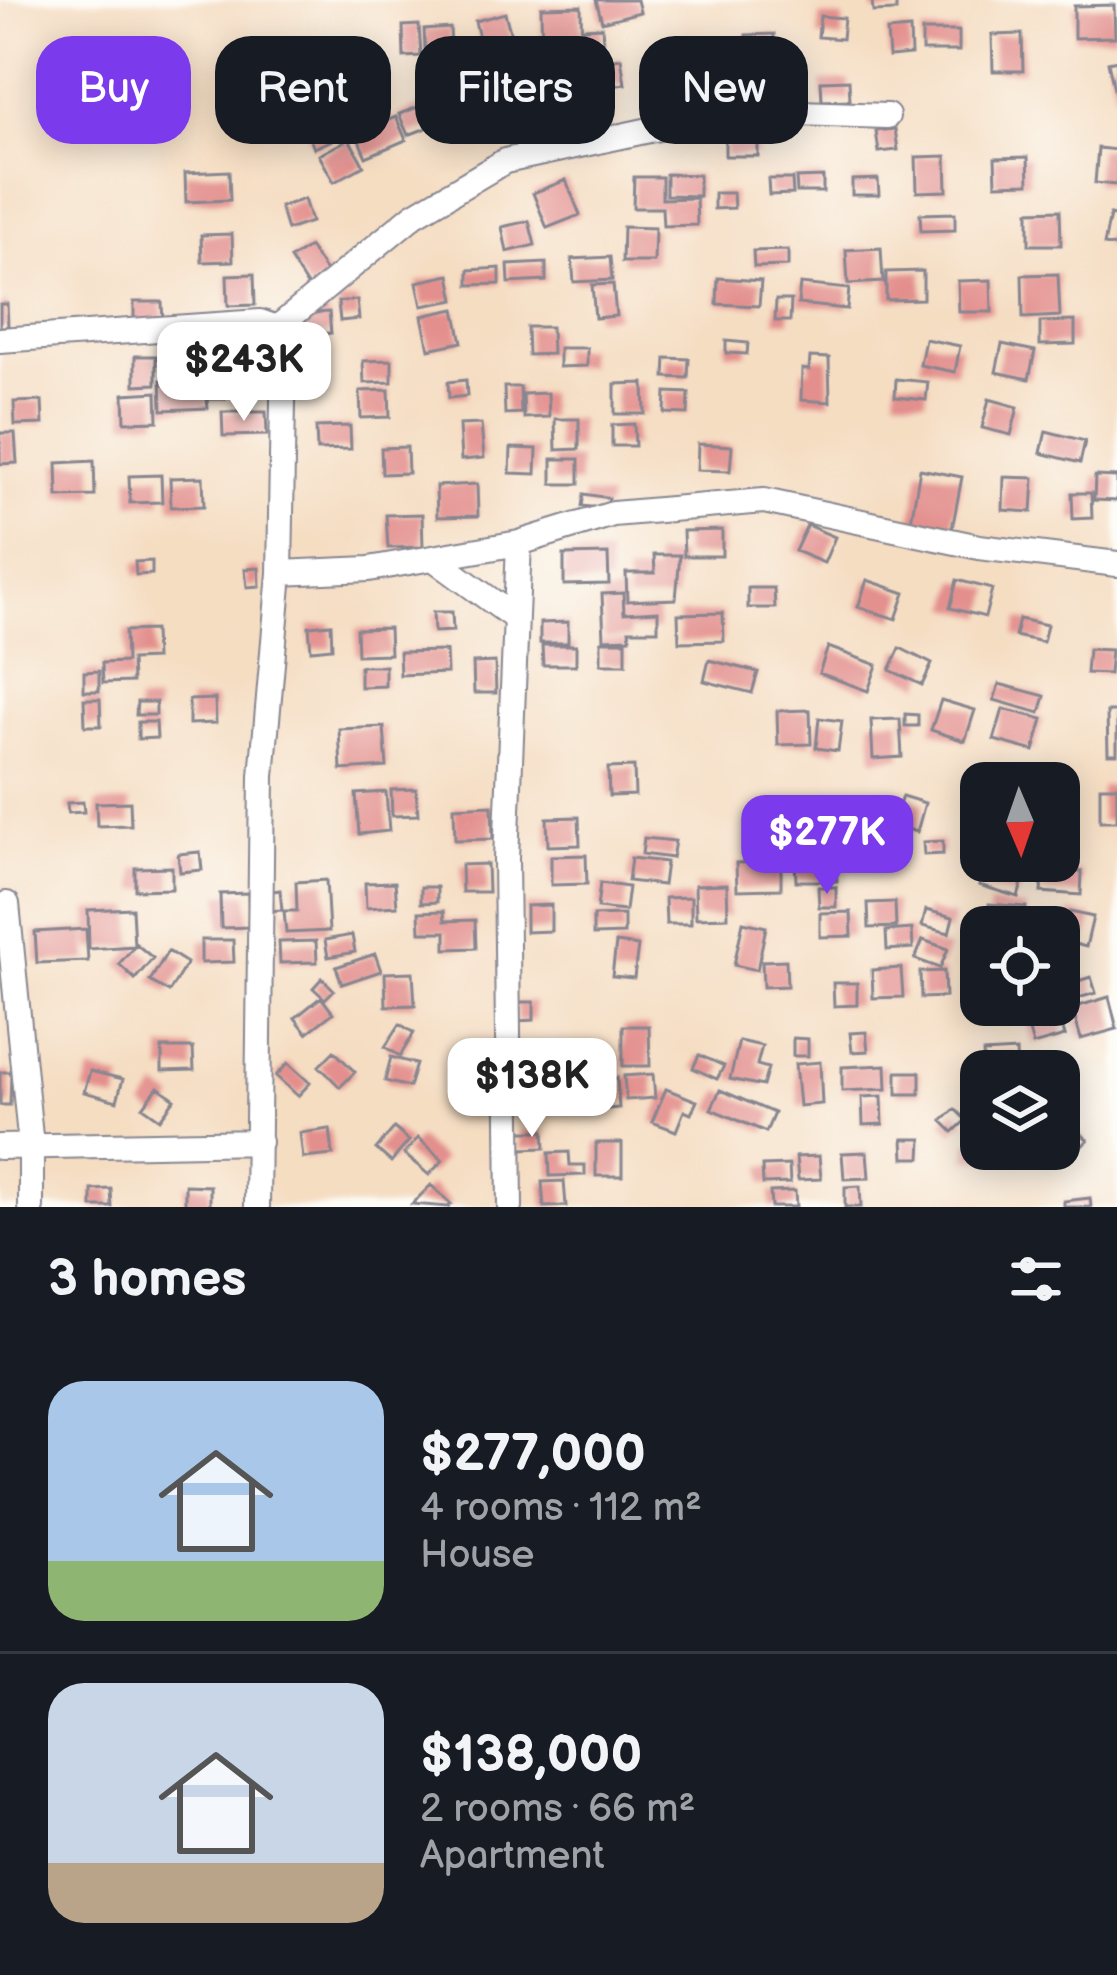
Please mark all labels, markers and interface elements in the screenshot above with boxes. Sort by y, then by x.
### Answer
chip: Buy [36,36,191,144]
chip: Rent [215,36,391,144]
chip: Filters [415,36,615,144]
chip: New [639,36,808,144]
pin: $243K [160,322,328,424]
text: $243K [184,337,304,384]
north arrow [960,762,1080,882]
map controls [960,762,1080,1170]
pin: $277K [743,795,911,897]
text: $277K [768,810,886,857]
button: locate [960,906,1080,1026]
pin: $138K [448,1038,616,1140]
button: layers [960,1050,1080,1170]
text: $138K [475,1053,589,1100]
icon: filters [1003,1246,1069,1312]
text: 3 homes [48,1249,246,1310]
text: $277,000 [420,1424,646,1485]
icon: home [144,1429,288,1573]
text: 4 rooms · 112 m² [420,1485,702,1532]
text: House [420,1532,534,1579]
text: $138,000 [420,1725,642,1786]
icon: home [144,1731,288,1875]
text: 2 rooms · 66 m² [420,1786,695,1833]
text: Apartment [420,1833,604,1880]

